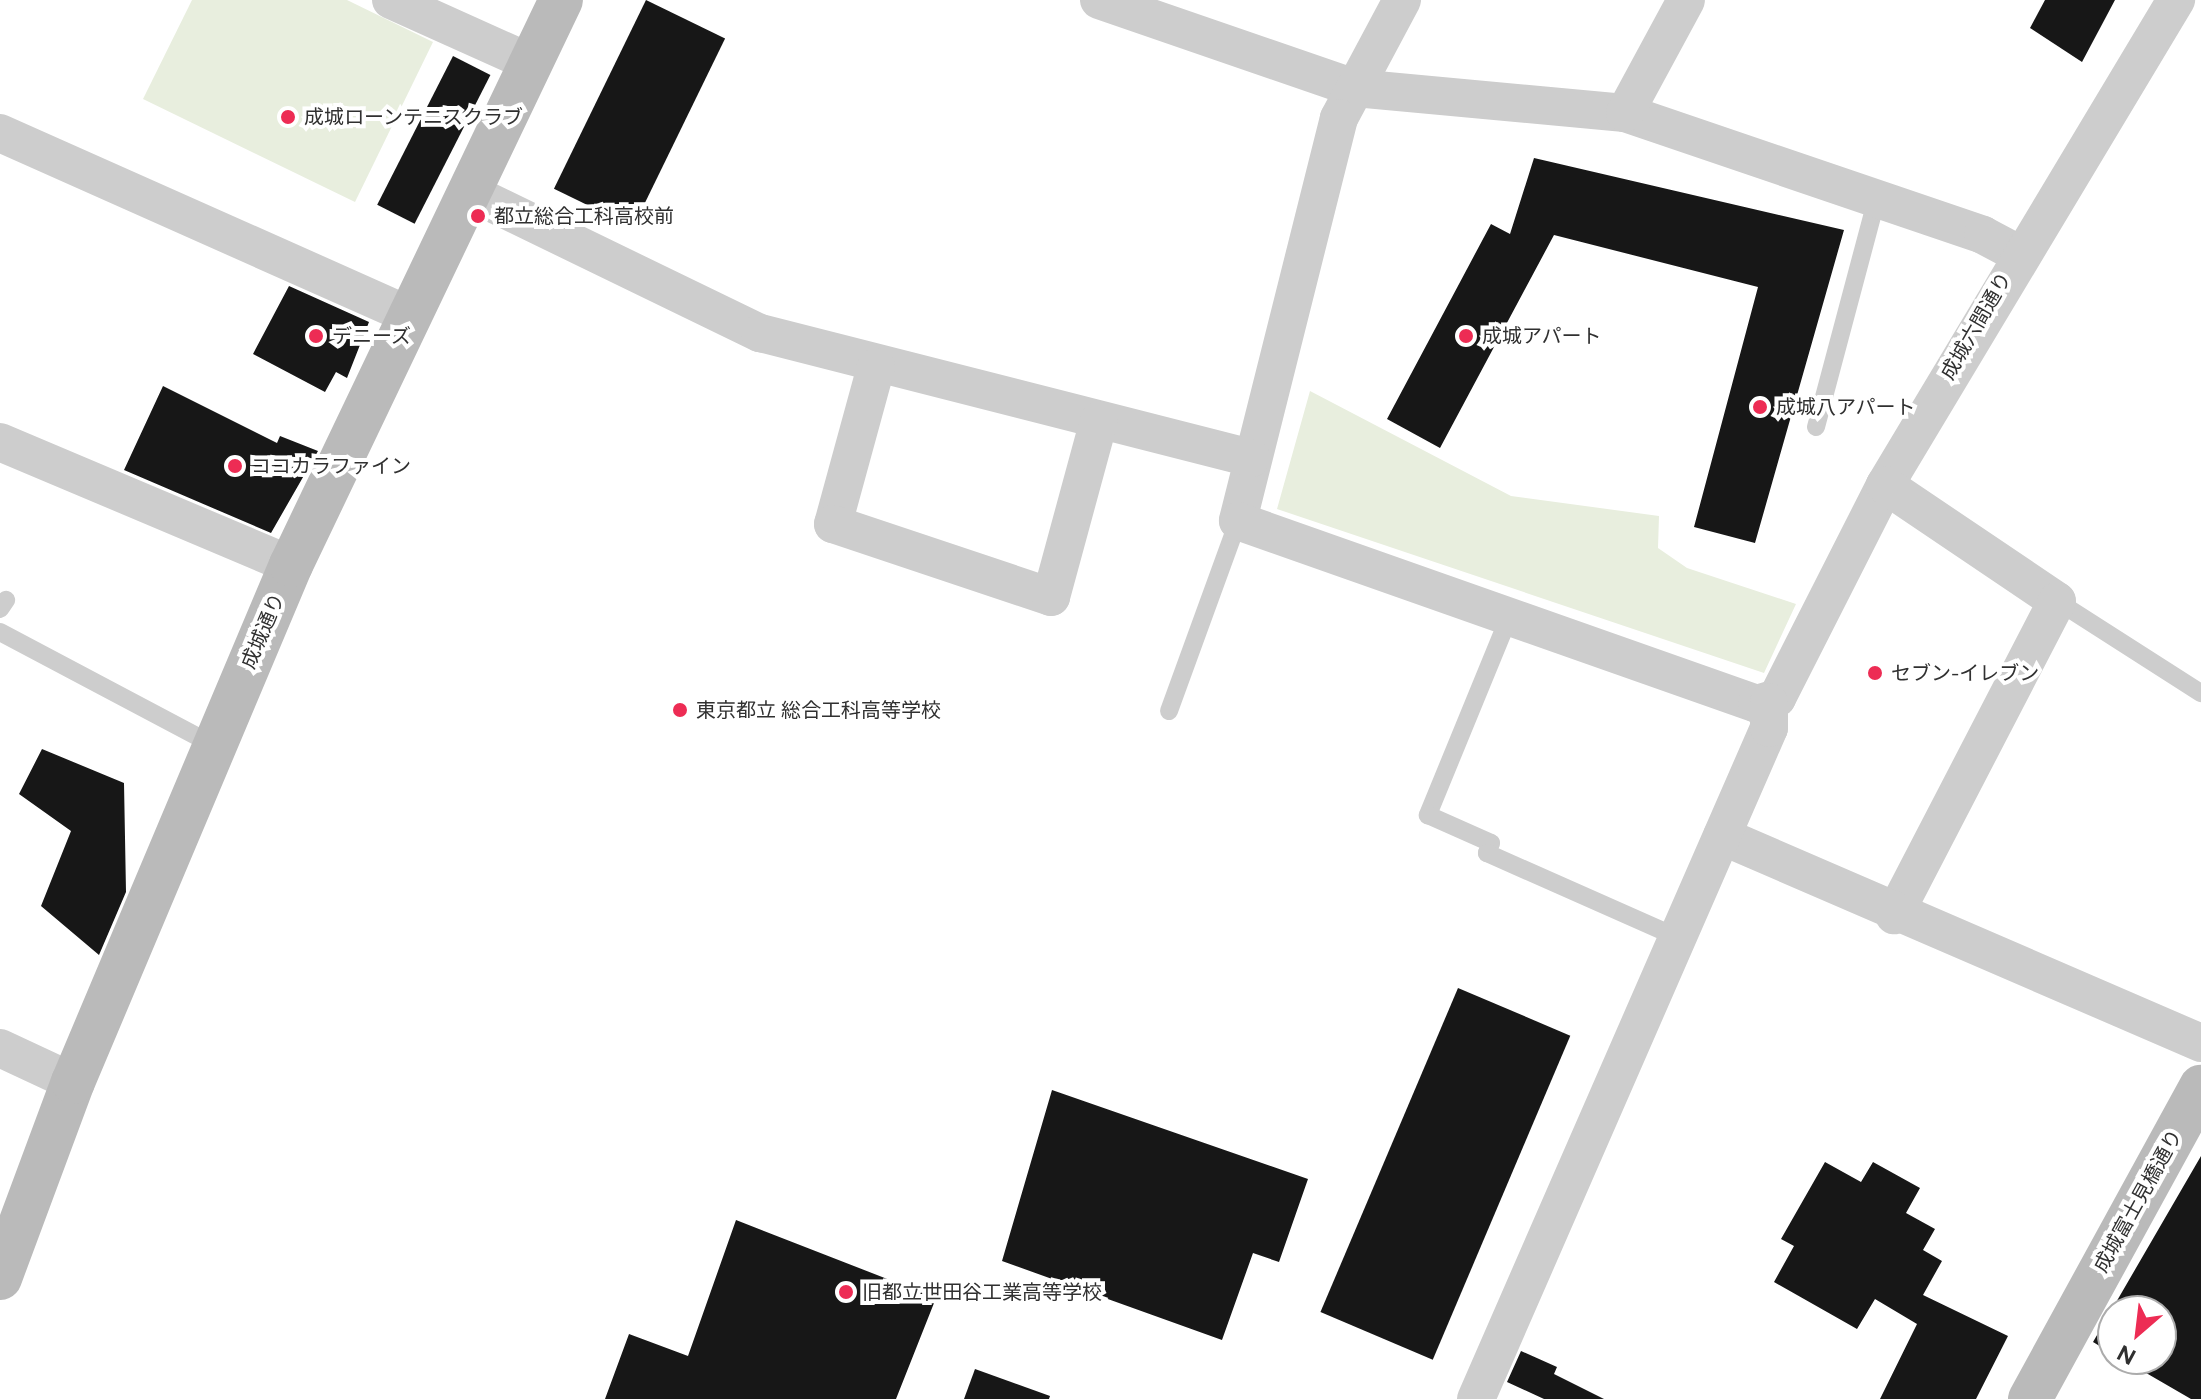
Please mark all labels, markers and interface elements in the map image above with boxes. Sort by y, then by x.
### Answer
place label: 成城ローンテニスクラブ [304,105,524,129]
marker: 成城ローンテニスクラブ [279,108,297,126]
place label: 都立総合工科高校前 [494,204,674,228]
marker: 都立総合工科高校前 [469,207,487,225]
street label: 成城六間通り [1936,268,2016,384]
place label: デニーズ [332,324,412,348]
place label: 成城アパート [1482,324,1602,348]
marker: デニーズ [307,327,325,345]
marker: 成城アパート [1457,327,1475,345]
place label: 成城八アパート [1776,395,1916,419]
marker: 成城八アパート [1751,398,1769,416]
place label: ココカラファイン [251,454,411,478]
marker: ココカラファイン [226,457,244,475]
street label: 成城通り [236,589,290,673]
place label: セブン-イレブン [1891,661,2039,685]
marker: セブン-イレブン [1866,664,1884,682]
place label: 東京都立 総合工科高等学校 [696,698,941,722]
marker: 東京都立 総合工科高等学校 [671,701,689,719]
street label: 成城富士見橋通り [2089,1125,2187,1277]
place label: 旧都立世田谷工業高等学校 [862,1280,1102,1304]
marker: 旧都立世田谷工業高等学校 [837,1283,855,1301]
north arrow [2097,1295,2177,1375]
text: N [2113,1339,2140,1371]

